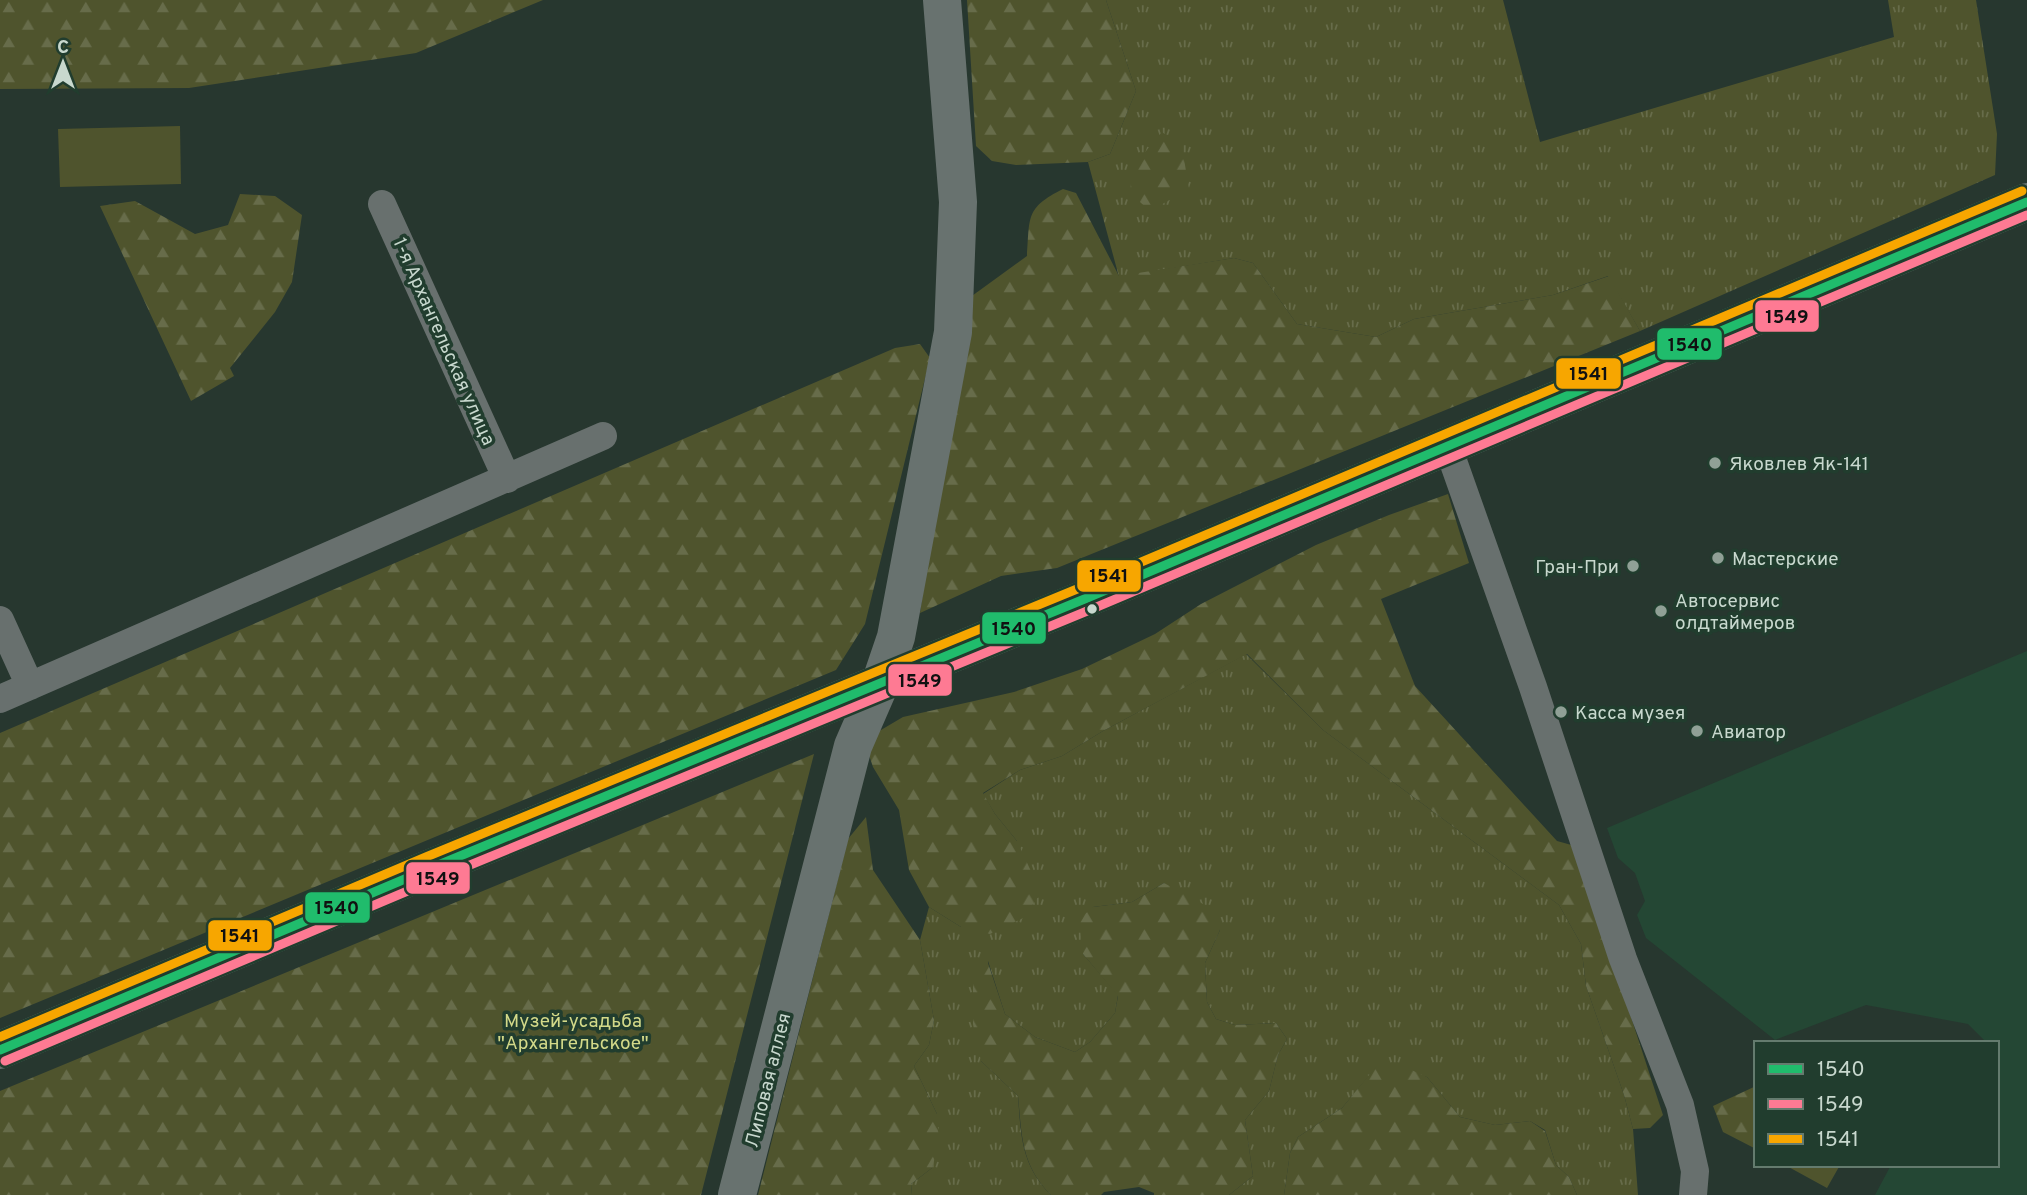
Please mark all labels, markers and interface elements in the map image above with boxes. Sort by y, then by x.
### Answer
north arrow [28,28,98,98]
text: С [57,36,69,60]
street label: 1-я Архангельская улица [386,234,500,449]
line badge: 1549 [1754,299,1820,333]
text: 1549 [1765,306,1809,330]
line badge: 1540 [1656,327,1723,361]
text: 1540 [1668,334,1712,358]
line badge: 1541 [1555,357,1622,390]
text: 1541 [1569,363,1609,387]
place label: Яковлев Як-141 [1729,453,1869,477]
marker: Яковлев Як-141 [1707,455,1723,471]
place label: Мастерские [1732,548,1838,572]
marker: Мастерские [1710,550,1726,566]
place label: Гран-При [1535,556,1619,580]
marker: Гран-При [1625,558,1641,574]
line badge: 1541 [1076,559,1142,593]
text: 1541 [1089,565,1129,589]
place label: Автосервис олдтаймеров [1675,590,1795,636]
unlabelled marker [1085,602,1099,616]
marker: Автосервис олдтаймеров [1653,603,1669,619]
line badge: 1540 [981,611,1047,645]
text: 1540 [992,618,1036,642]
line badge: 1549 [887,663,953,697]
text: 1549 [898,670,942,694]
place label: Касса музея [1575,702,1685,726]
marker: Касса музея [1553,704,1569,720]
place label: Авиатор [1711,721,1786,745]
marker: Авиатор [1689,723,1705,739]
line badge: 1549 [405,861,471,895]
text: 1549 [416,868,460,892]
line badge: 1540 [304,891,371,924]
text: 1540 [315,897,359,921]
line badge: 1541 [207,919,273,952]
text: 1541 [220,925,260,949]
park label: Музей-усадьба "Архангельское" [497,1010,649,1056]
street label: Липовая аллея [741,1011,797,1150]
legend [1754,1041,1999,1167]
text: 1540 [1817,1057,1865,1084]
text: 1549 [1817,1092,1864,1119]
text: 1541 [1817,1127,1859,1154]

